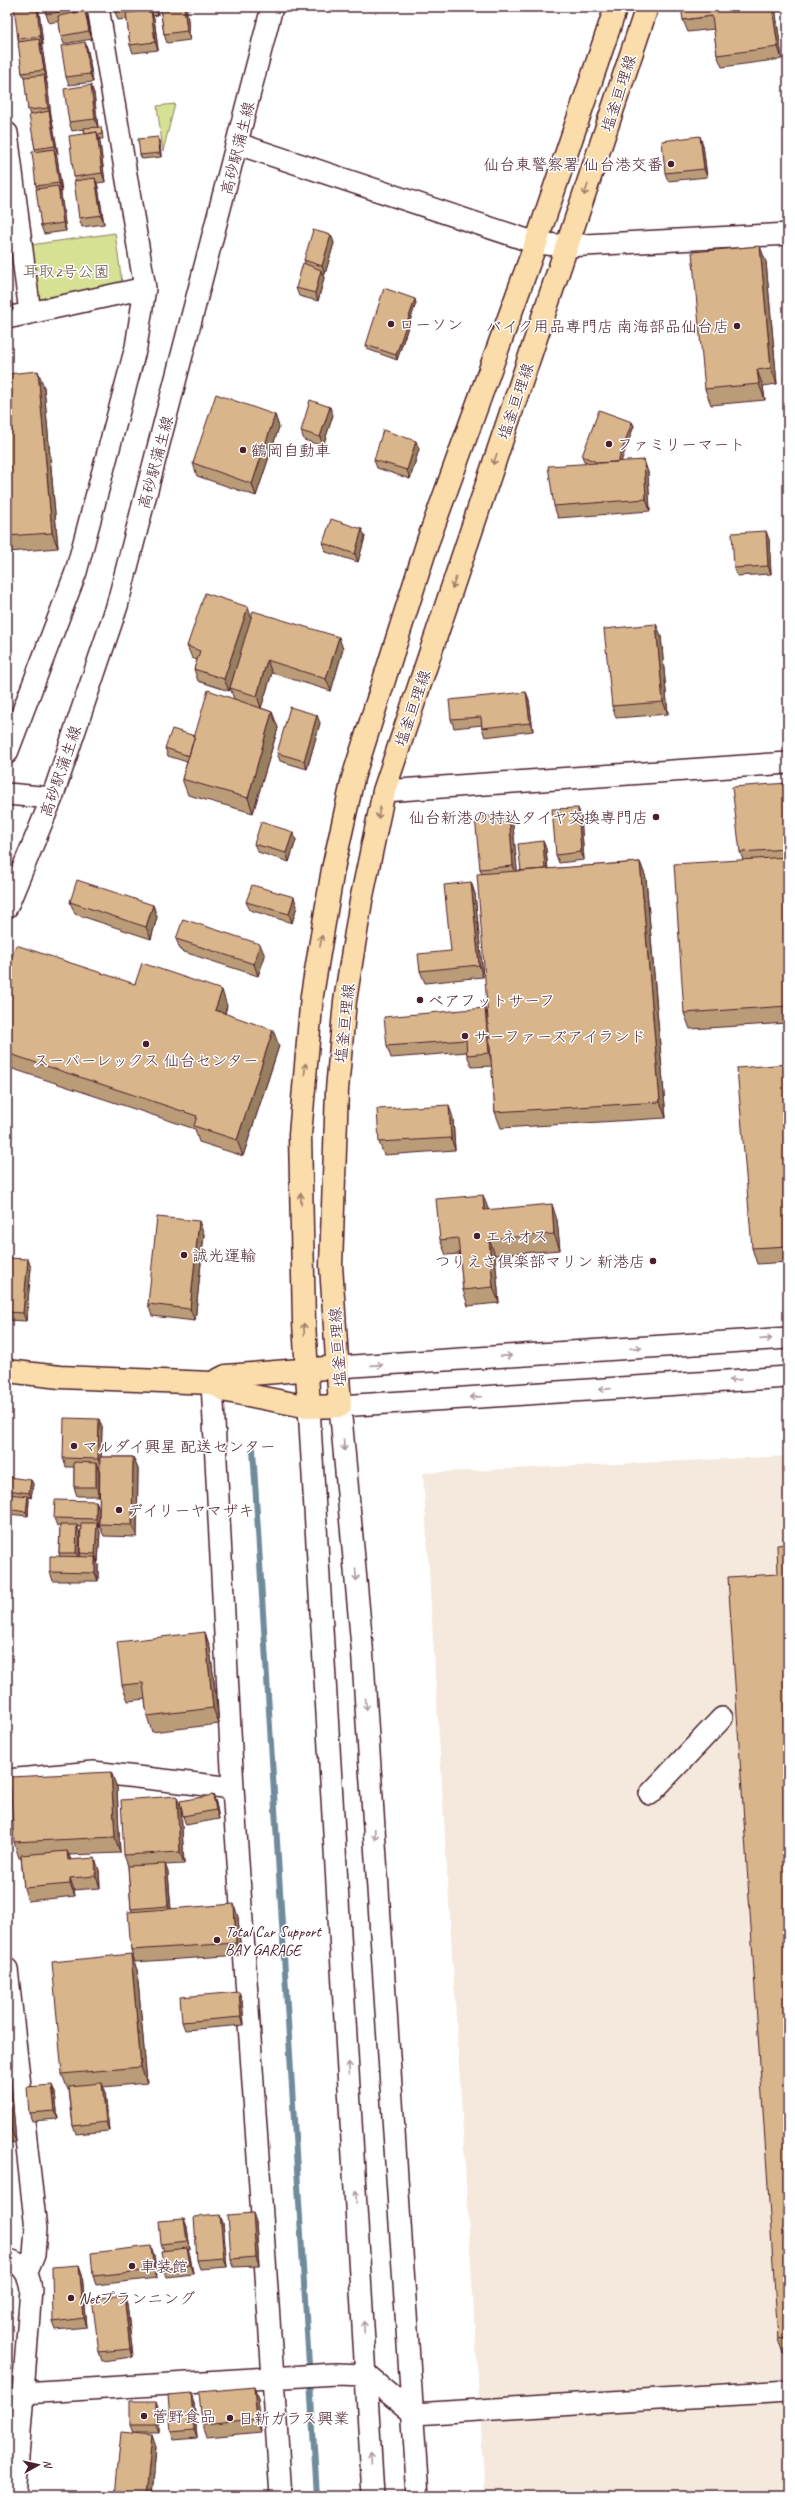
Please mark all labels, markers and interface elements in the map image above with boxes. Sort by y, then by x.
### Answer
street label: 塩釜亘理線 [597,52,641,134]
street label: 高砂駅蒲生線 [217,99,259,197]
place label: 仙台東警察署 仙台港交番 [483,155,663,175]
marker: 仙台東警察署 仙台港交番 [666,159,676,169]
one-way arrow [582,184,590,196]
park label: 耳取2号公園 [22,262,110,282]
place label: ローソン [399,315,463,335]
place label: バイク用品専門店 南海部品仙台店 [486,317,729,337]
marker: ローソン [386,319,396,329]
marker: バイク用品専門店 南海部品仙台店 [732,321,742,331]
street label: 塩釜亘理線 [493,360,538,442]
street label: 高砂駅蒲生線 [134,413,178,511]
place label: ファミリーマート [617,435,745,455]
marker: ファミリーマート [604,439,614,449]
place label: 鶴岡自動車 [251,441,331,461]
marker: 鶴岡自動車 [238,445,248,455]
one-way arrow [491,453,499,465]
one-way arrow [450,576,457,589]
street label: 塩釜亘理線 [390,667,435,749]
street label: 高砂駅蒲生線 [36,723,86,820]
one-way arrow [375,806,383,819]
place label: 仙台新港の持込タイヤ交換専門店 [409,808,648,828]
marker: 仙台新港の持込タイヤ交換専門店 [651,812,661,822]
one-way arrow [317,934,325,947]
street label: 塩釜亘理線 [331,982,359,1064]
place label: ベアフットサーフ [428,991,555,1011]
marker: ベアフットサーフ [415,995,425,1005]
place label: サーファーズアイランド [473,1027,646,1047]
marker: サーファーズアイランド [460,1031,470,1041]
marker: スーパーレックス 仙台センター [141,1039,151,1049]
place label: スーパーレックス 仙台センター [33,1051,259,1071]
one-way arrow [302,1063,309,1076]
one-way arrow [297,1193,305,1206]
place label: エネオス [485,1227,548,1247]
marker: エネオス [472,1231,482,1241]
place label: 誠光運輸 [192,1246,256,1266]
marker: 誠光運輸 [179,1250,189,1260]
place label: つりえさ倶楽部マリン 新港店 [434,1252,645,1272]
marker: つりえさ倶楽部マリン 新港店 [648,1256,658,1266]
street label: 塩釜亘理線 [325,1306,351,1388]
one-way arrow [300,1323,308,1336]
one-way arrow [759,1336,772,1343]
one-way arrow [629,1344,642,1351]
one-way arrow [499,1353,512,1360]
one-way arrow [370,1361,383,1368]
one-way arrow [729,1377,742,1384]
one-way arrow [599,1385,612,1392]
one-way arrow [470,1394,483,1401]
place label: マルダイ興星 配送センター [82,1437,276,1457]
one-way arrow [340,1438,348,1451]
marker: マルダイ興星 配送センター [69,1441,79,1451]
place label: デイリーヤマザキ [127,1501,254,1521]
marker: デイリーヤマザキ [114,1505,124,1515]
one-way arrow [352,1568,359,1581]
one-way arrow [363,1697,370,1710]
one-way arrow [371,1827,378,1840]
place label: Total Car Support BAY GARAGE [225,1922,322,1960]
marker: Total Car Support BAY GARAGE [212,1935,222,1945]
one-way arrow [345,2062,352,2075]
one-way arrow [353,2191,360,2204]
place label: 車装館 [140,2257,188,2277]
marker: 車装館 [127,2261,137,2271]
place label: Netプランニング [79,2289,195,2309]
marker: Netプランニング [66,2293,76,2303]
one-way arrow [360,2321,367,2334]
place label: 菅野食品 [152,2407,216,2427]
place label: 日新ガラス興業 [238,2409,349,2429]
marker: 菅野食品 [139,2411,149,2421]
marker: 日新ガラス興業 [225,2413,235,2423]
north arrow [18,2445,58,2485]
one-way arrow [368,2451,375,2464]
text: N [40,2459,56,2470]

